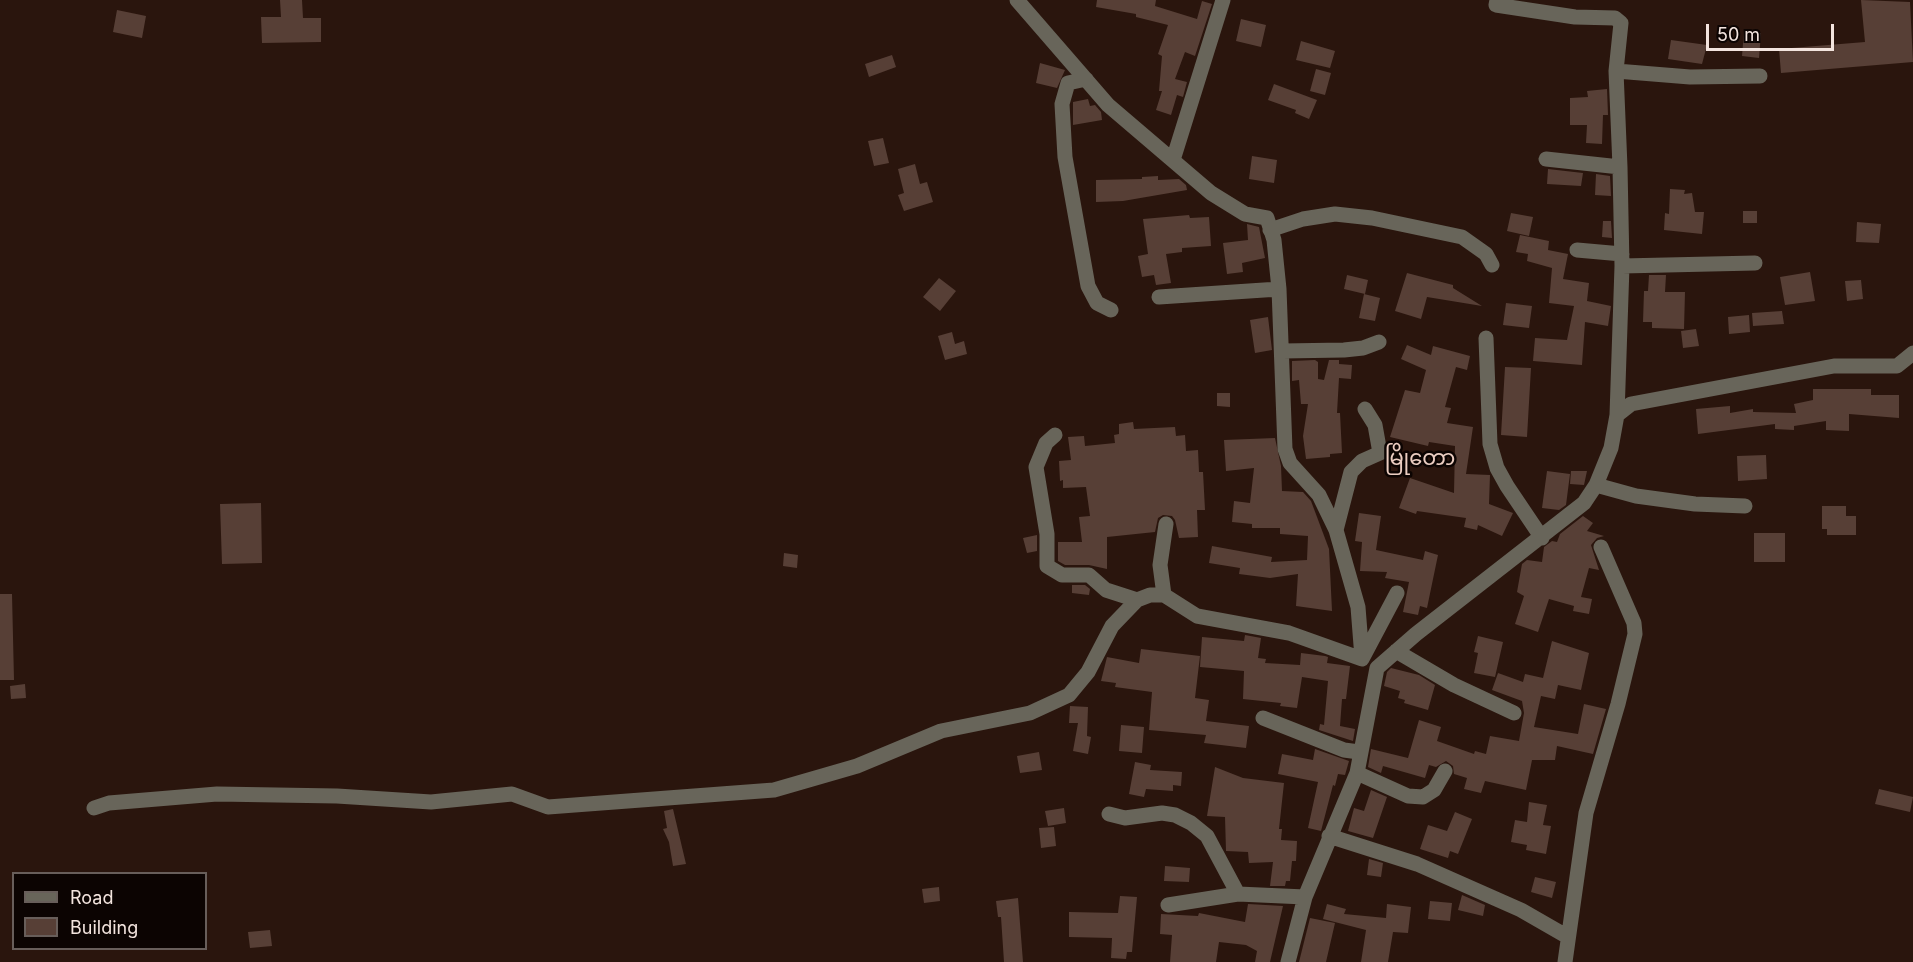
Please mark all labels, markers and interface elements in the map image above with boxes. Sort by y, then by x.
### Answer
scale bar [1709,12,1836,50]
text: 50 m [1717,24,1760,45]
district label: မြိုတော [1385,446,1455,472]
legend [12,872,207,950]
text: Road [70,887,113,908]
text: Building [70,917,138,938]

